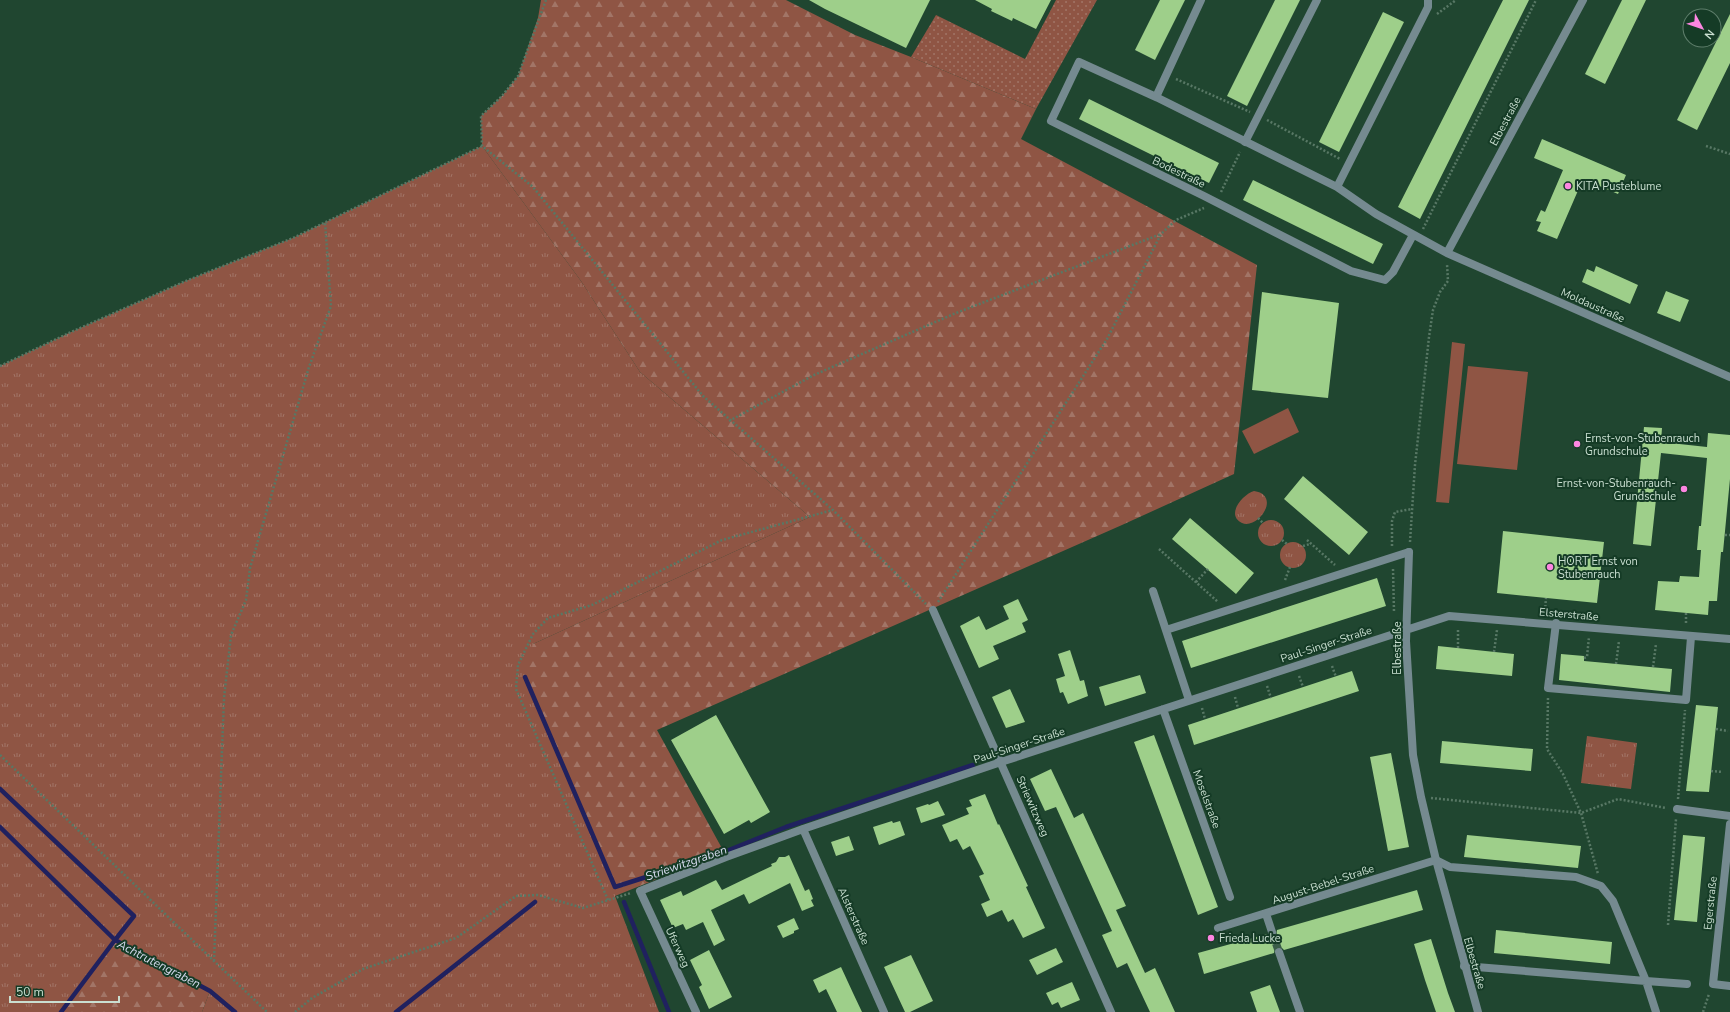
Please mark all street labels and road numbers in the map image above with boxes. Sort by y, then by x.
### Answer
street label: Elbestraße [1486,94,1525,148]
street label: Bodestraße [1150,153,1208,192]
street label: Moldaustraße [1558,285,1627,326]
street label: Elsterstraße [1539,604,1600,625]
street label: Elbestraße [1390,621,1405,675]
street label: Paul-Singer-Straße [1279,623,1374,666]
street label: Paul-Singer-Straße [972,724,1067,767]
street label: Moselstraße [1189,768,1224,831]
street label: Striewitzweg [1012,773,1053,839]
street label: August-Bebel-Straße [1270,861,1376,908]
street label: Egerstraße [1700,875,1721,931]
street label: Alsterstraße [834,885,873,947]
street label: Uferweg [662,925,693,970]
street label: Elbestraße [1460,935,1489,991]

